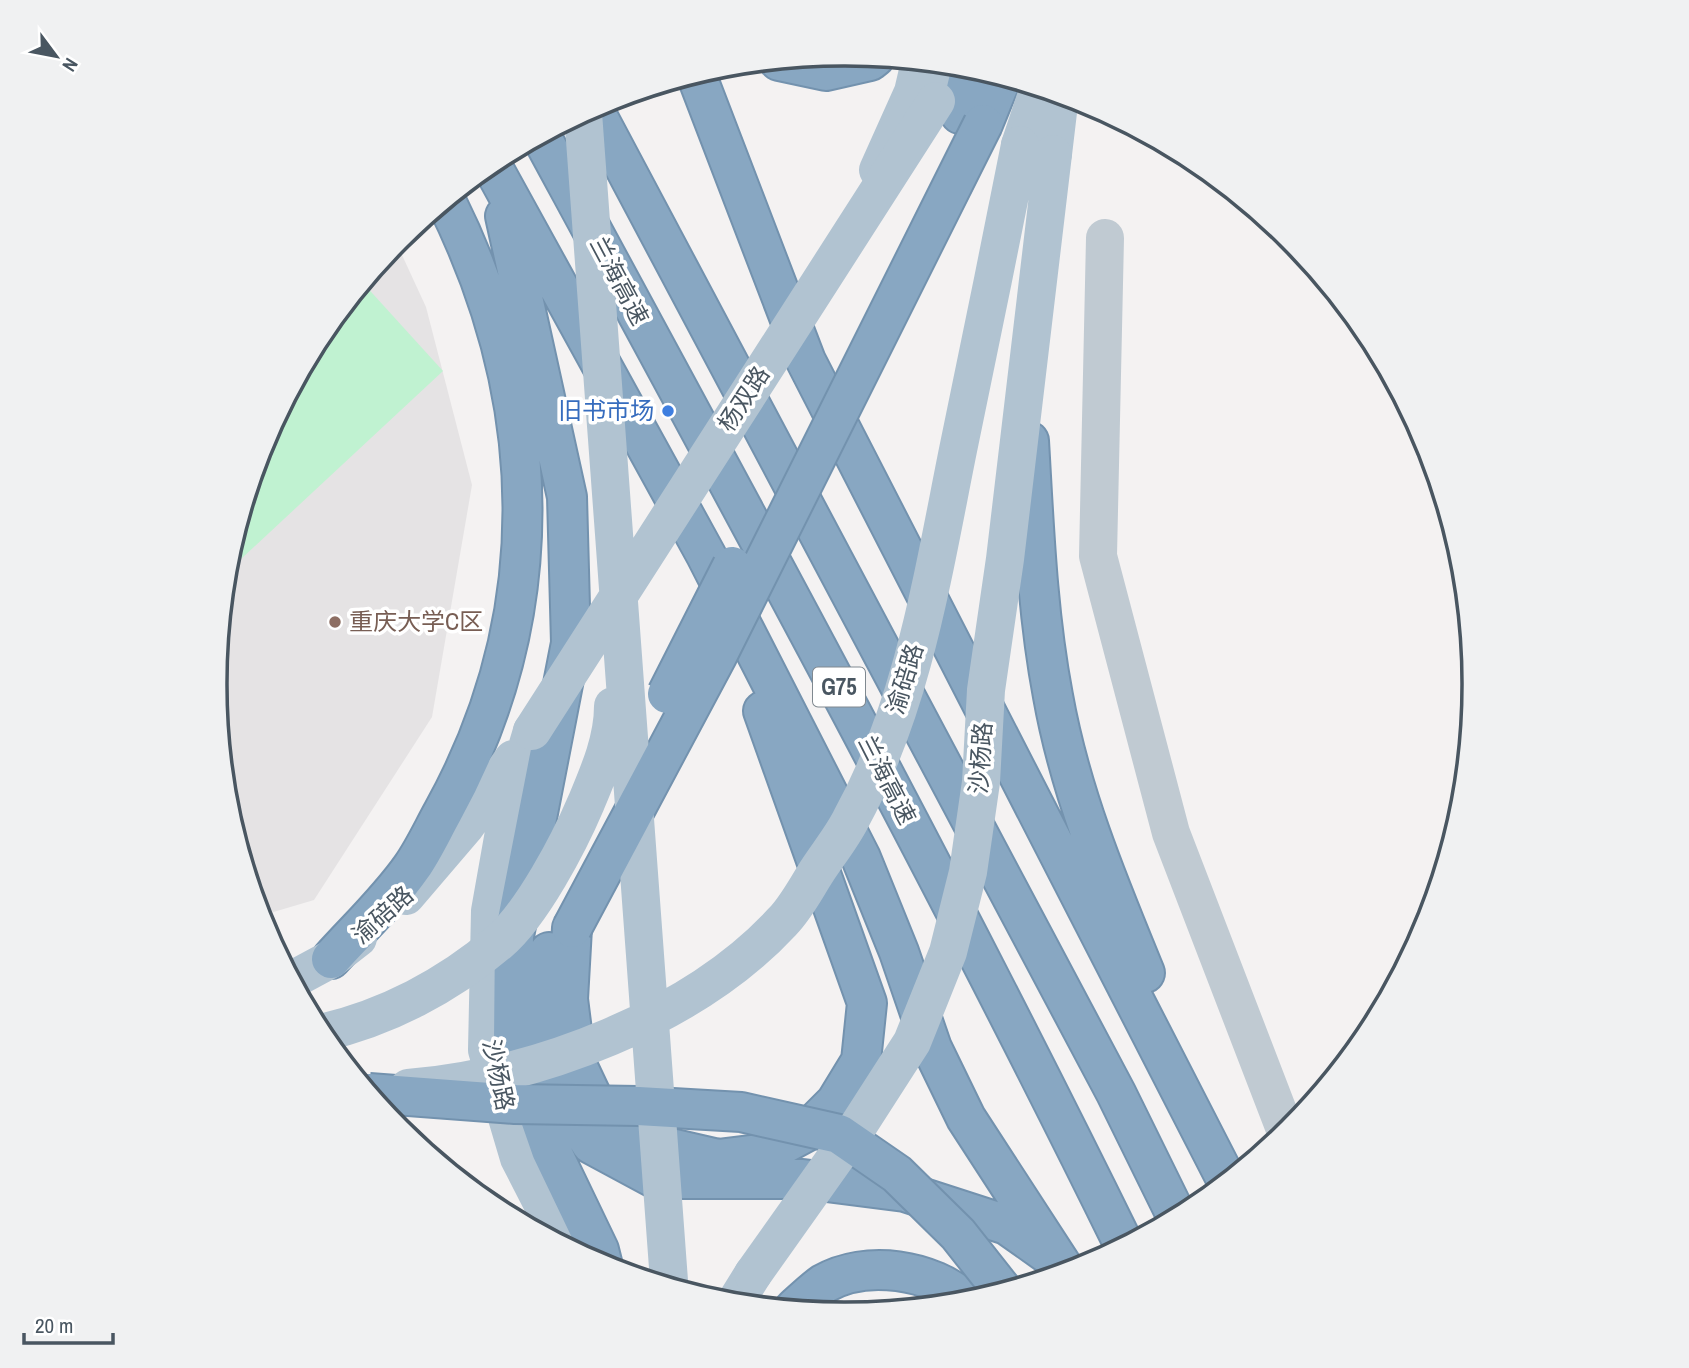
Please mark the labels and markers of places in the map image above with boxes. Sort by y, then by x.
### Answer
place label: 旧书市场 [558,394,654,426]
marker: 旧书市场 [660,403,676,419]
place label: 重庆大学C区 [349,605,483,637]
marker: 重庆大学C区 [327,614,343,630]

